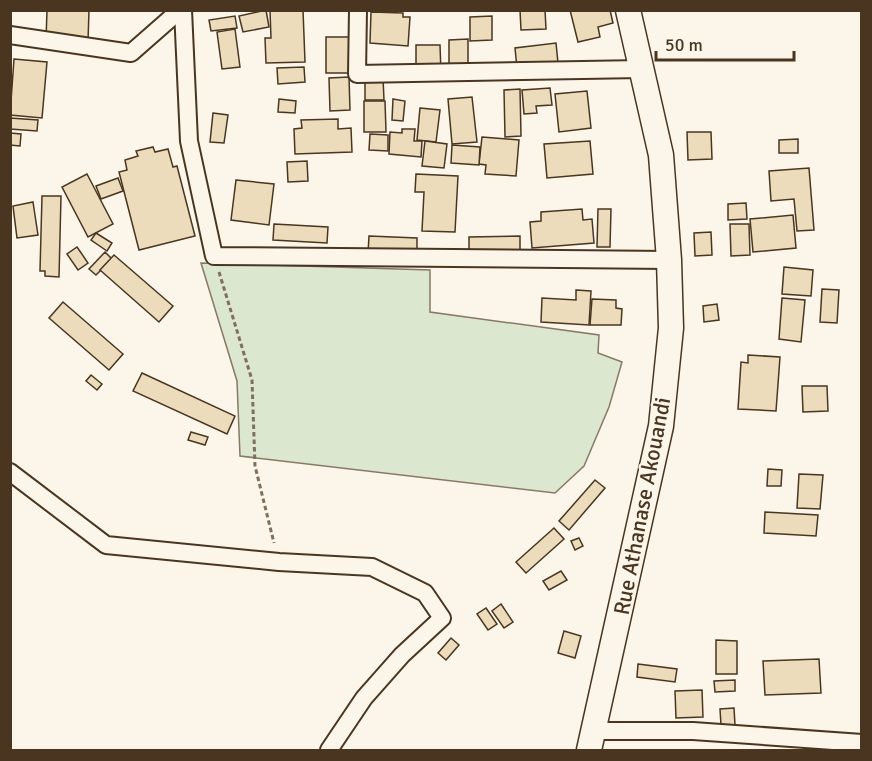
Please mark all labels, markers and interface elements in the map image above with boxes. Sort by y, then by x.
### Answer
scale bar [656,24,794,62]
text: 50 m [665,34,703,56]
street label: Rue Athanase Akouandi [608,395,676,617]

